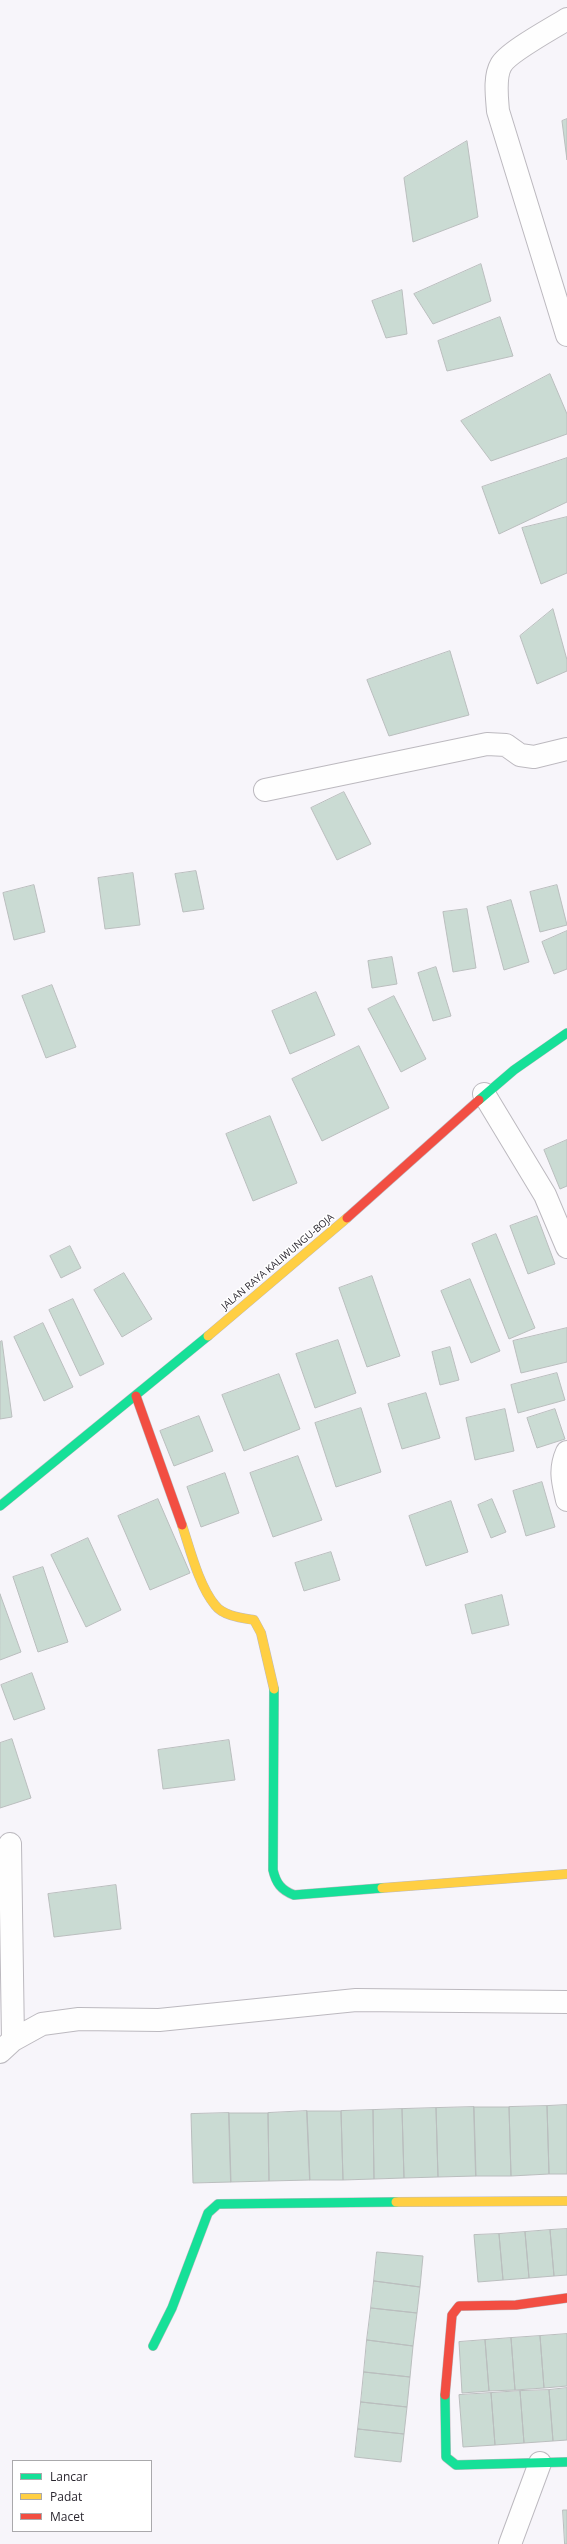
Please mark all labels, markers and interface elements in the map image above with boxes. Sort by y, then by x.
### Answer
street label: JALAN RAYA KALIWUNGU-BOJA [219,1211,337,1313]
legend [12,2460,152,2532]
text: Lancar [50,2468,88,2485]
text: Padat [50,2488,82,2505]
text: Macet [50,2508,84,2525]

